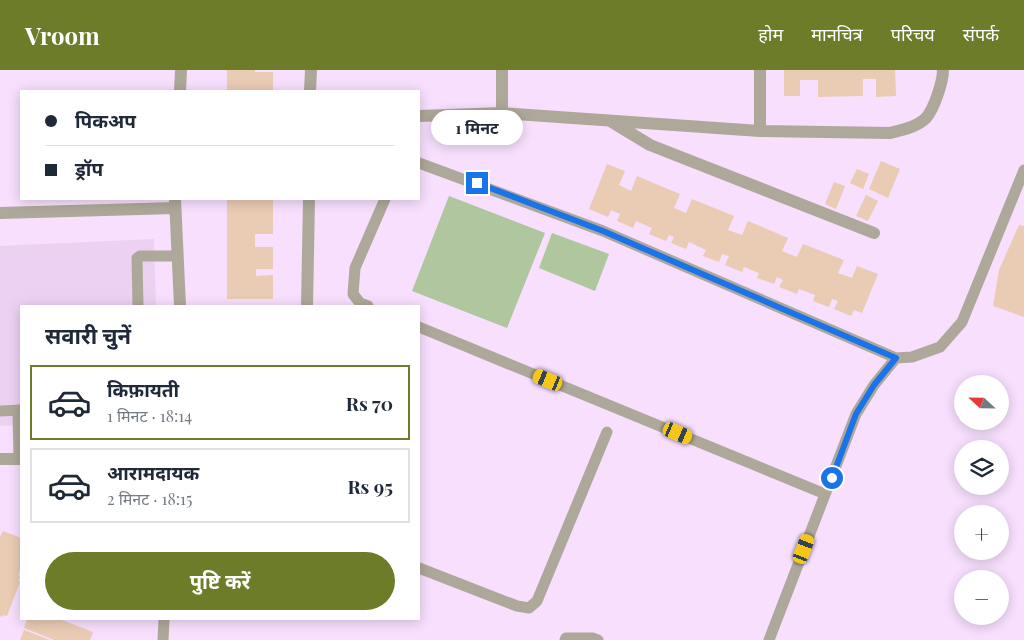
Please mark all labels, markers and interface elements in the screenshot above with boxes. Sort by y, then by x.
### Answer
text: Vroom [25,19,100,51]
text: होम [758,22,783,46]
text: मानचित्र [811,22,863,46]
text: परिचय [891,22,935,46]
text: संपर्क [963,22,999,46]
text: पिकअप [75,107,136,133]
callout: 1 मिनट [431,111,523,146]
text: 1 मिनट [455,117,499,138]
text: ड्रॉप [75,155,103,181]
route end [466,172,488,194]
text: सवारी चुनें [45,320,131,350]
car [531,367,564,393]
north arrow [954,375,1009,430]
map controls [954,375,1009,625]
text: किफ़ायती [107,376,179,402]
icon: car [47,380,92,425]
text: Rs 70 [346,390,393,416]
text: 1 मिनट · 18:14 [107,405,192,426]
car [661,420,694,446]
button: layers [954,440,1009,495]
text: आरामदायक [107,459,199,485]
icon: car [47,463,92,508]
route start [821,467,843,489]
text: Rs 95 [347,473,393,499]
text: 2 मिनट · 18:15 [107,488,192,509]
button: + [954,505,1009,560]
car [791,532,816,566]
button: पुष्टि करें [45,552,395,610]
button: − [954,570,1009,625]

